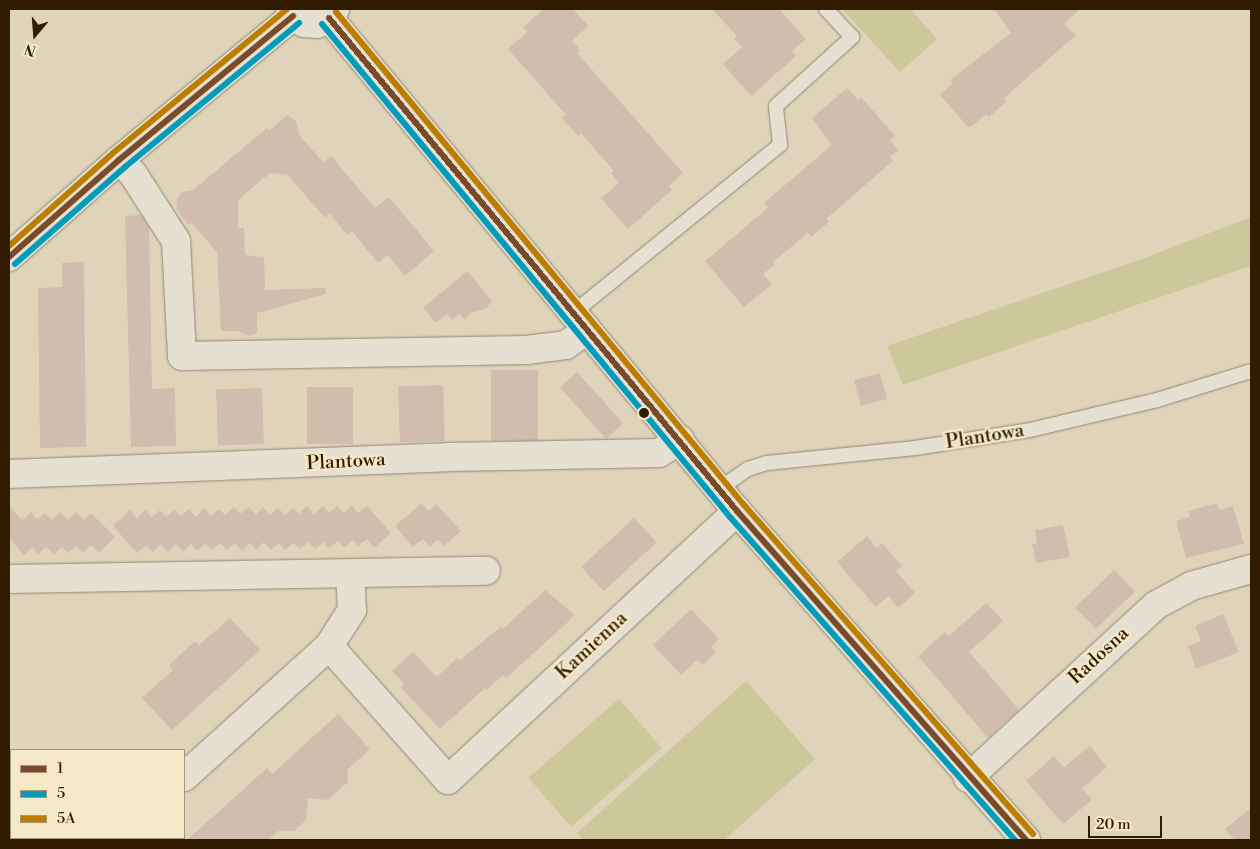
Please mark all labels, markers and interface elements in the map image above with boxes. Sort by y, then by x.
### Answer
north arrow [10,10,60,60]
text: N [22,39,38,60]
unlabelled marker [639,408,649,418]
street label: Plantowa [944,420,1026,454]
street label: Plantowa [306,449,386,475]
street label: Kamienna [552,607,632,685]
street label: Radosna [1064,622,1134,690]
legend [10,749,185,839]
text: 1 [57,759,63,778]
text: 5 [57,784,65,803]
scale bar [1090,806,1164,838]
text: 5A [57,809,76,828]
text: 20 m [1096,815,1131,834]

